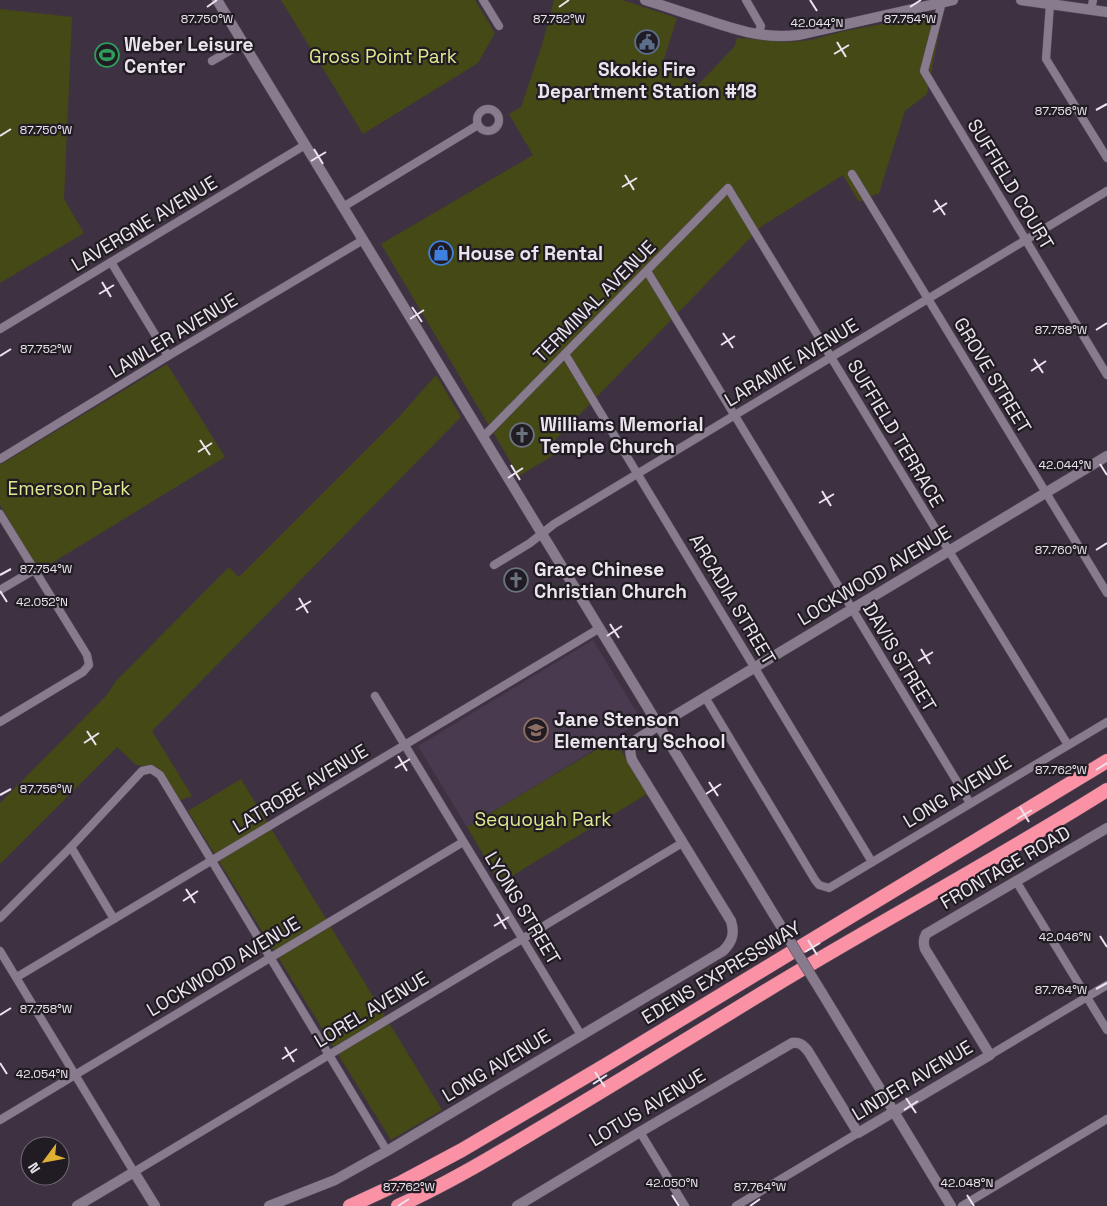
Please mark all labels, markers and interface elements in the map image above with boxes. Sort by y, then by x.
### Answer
text: 87.750°W [181,11,234,27]
text: 87.752°W [533,11,586,27]
text: 87.754°W [884,11,937,27]
text: 42.044°N [791,15,843,31]
public building icon: Skokie Fire Department Station #18 [634,29,660,55]
place label: Weber Leisure Center [124,32,254,79]
sports icon: Weber Leisure Center [94,42,120,68]
park label: Gross Point Park [309,44,457,69]
place label: Skokie Fire Department Station #18 [537,57,757,104]
text: 87.756°W [1035,103,1088,119]
street label: SUFFIELD COURT [962,114,1060,254]
text: 87.750°W [20,122,73,138]
street label: LAVERGNE AVENUE [67,170,222,277]
street label: TERMINAL AVENUE [528,235,661,368]
shop icon: House of Rental [428,240,454,266]
place label: House of Rental [458,241,603,266]
street label: LAWLER AVENUE [104,287,242,384]
street label: LARAMIE AVENUE [720,313,863,412]
street label: GROVE STREET [948,313,1037,438]
text: 87.758°W [1035,322,1088,338]
text: 87.752°W [20,341,73,357]
street label: SUFFIELD TERRACE [842,355,950,512]
place label: Williams Memorial Temple Church [540,412,703,459]
church icon: Williams Memorial Temple Church [509,422,535,448]
text: 42.044°N [1039,457,1091,473]
park label: Emerson Park [7,476,131,501]
street label: LOCKWOOD AVENUE [793,520,956,631]
street label: ARCADIA STREET [684,529,782,669]
text: 87.760°W [1035,542,1088,558]
place label: Grace Chinese Christian Church [534,557,687,604]
text: 87.754°W [20,561,73,577]
church icon: Grace Chinese Christian Church [503,567,529,593]
text: 42.052°N [16,594,68,610]
street label: DAVIS STREET [857,598,942,716]
place label: Jane Stenson Elementary School [554,707,726,754]
school or university icon: Jane Stenson Elementary School [523,717,549,743]
street label: LATROBE AVENUE [228,738,373,839]
street label: LONG AVENUE [899,749,1016,834]
text: 87.762°W [1035,762,1088,778]
text: 87.756°W [20,781,73,797]
park label: Sequoyah Park [474,807,612,832]
street label: FRONTAGE ROAD [936,820,1075,915]
street label: LYONS STREET [479,847,566,969]
street label: LOCKWOOD AVENUE [142,911,305,1022]
street label: EDENS EXPRESSWAY [637,915,806,1030]
text: 42.046°N [1039,929,1091,945]
street label: LOREL AVENUE [309,965,433,1053]
text: 87.764°W [1035,982,1088,998]
text: 87.758°W [20,1001,73,1017]
street label: LONG AVENUE [438,1023,555,1108]
street label: LINDER AVENUE [847,1034,977,1126]
street label: LOTUS AVENUE [584,1063,710,1152]
text: 42.054°N [16,1066,68,1082]
north arrow [20,1136,70,1186]
text: N [24,1159,44,1177]
text: 42.050°N [646,1175,698,1191]
text: 42.048°N [941,1175,993,1191]
text: 87.762°W [383,1179,436,1195]
text: 87.764°W [734,1179,787,1195]

